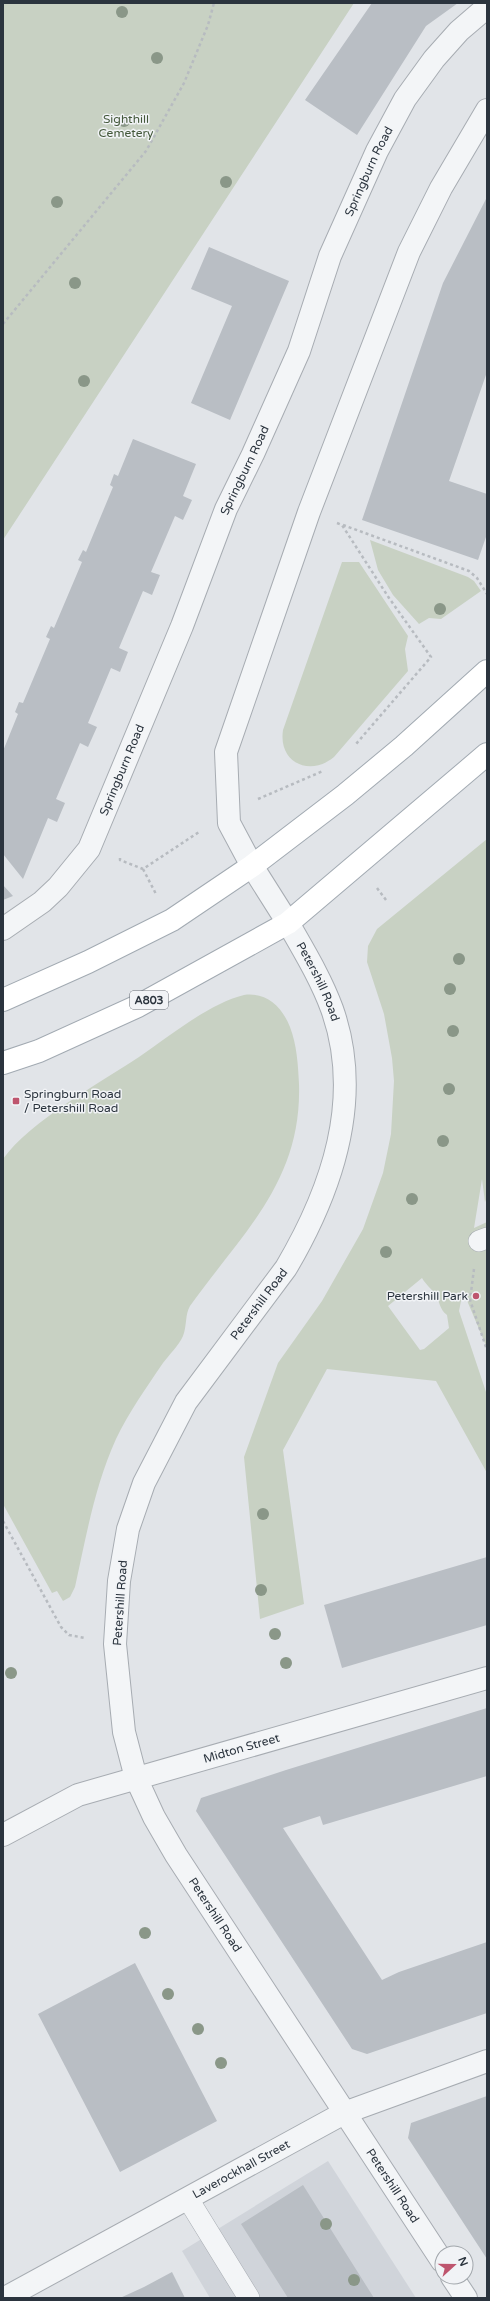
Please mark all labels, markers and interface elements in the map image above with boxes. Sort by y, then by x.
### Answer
park label: Sighthill Cemetery [98,112,154,140]
street label: Springburn Road [342,124,396,218]
street label: Springburn Road [217,423,272,517]
street label: Springburn Road [97,722,147,818]
street label: Petershill Road [293,939,343,1023]
road number: A803 [130,991,168,1009]
place label: Springburn Road / Petershill Road [24,1087,121,1115]
marker: Springburn Road / Petershill Road [11,1096,21,1106]
street label: Petershill Road [228,1265,290,1343]
place label: Petershill Park [387,1289,468,1303]
marker: Petershill Park [471,1291,481,1301]
street label: Petershill Road [110,1560,130,1646]
street label: Midton Street [202,1731,282,1766]
street label: Petershill Road [186,1875,245,1955]
street label: Laverockhall Street [190,2137,293,2201]
street label: Petershill Road [363,2146,422,2226]
north arrow [434,2245,474,2285]
text: N [455,2255,471,2268]

